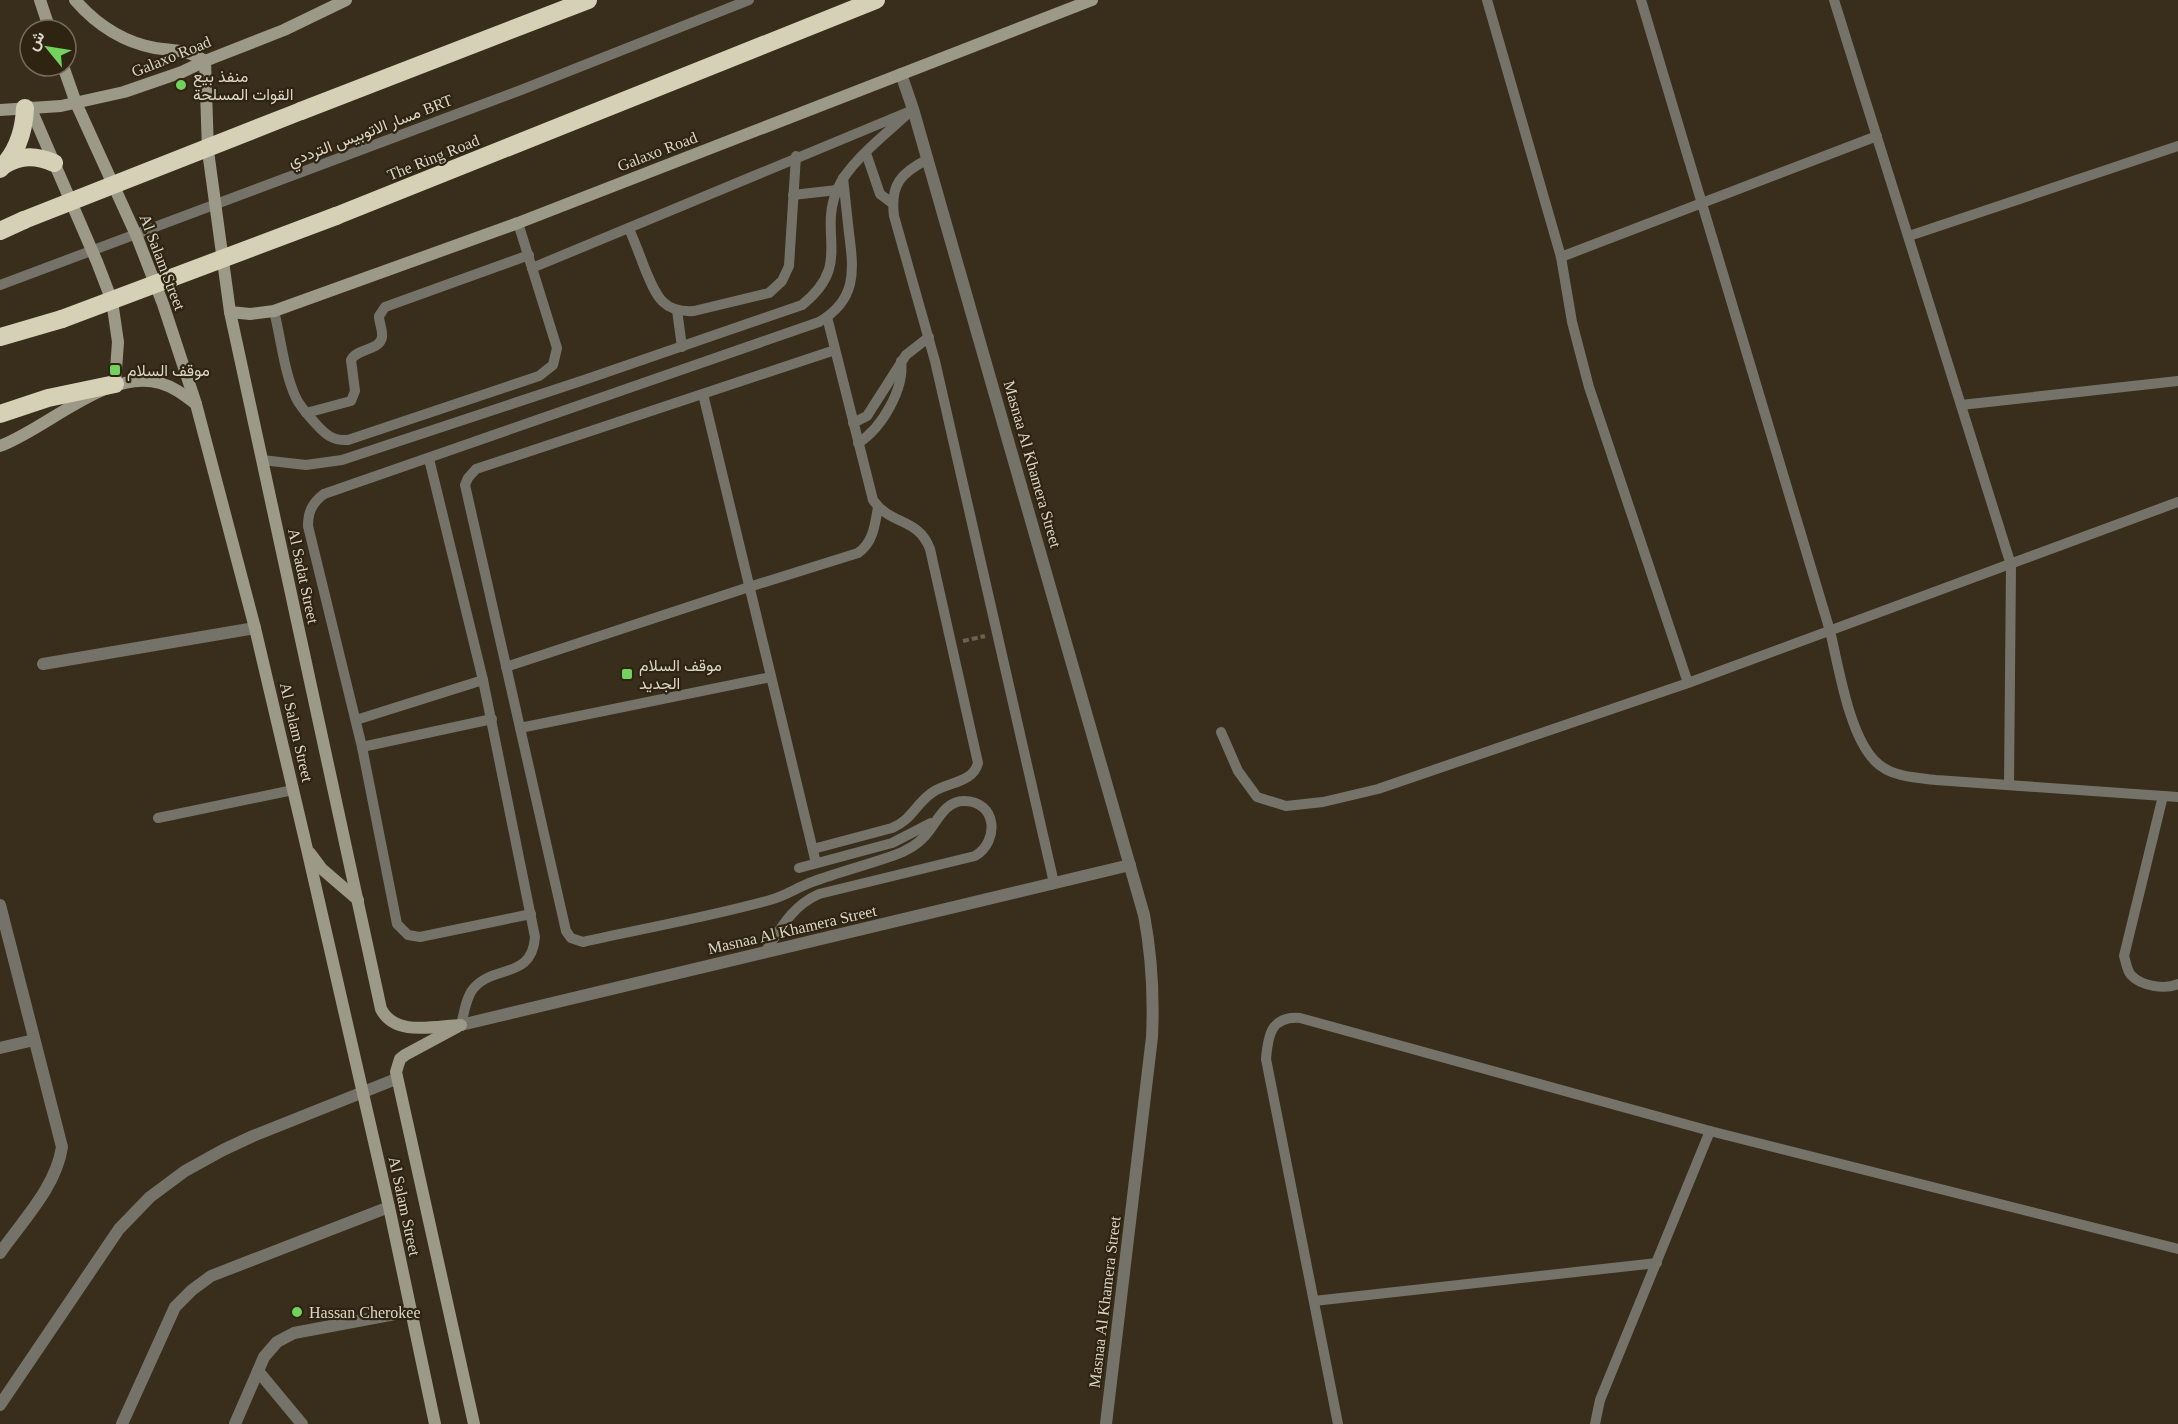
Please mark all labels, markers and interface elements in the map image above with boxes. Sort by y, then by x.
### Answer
north arrow [18,18,78,78]
text: ش [23,28,48,54]
street label: Galaxo Road [129,33,213,80]
place label: منفذ بيع القوات المسلحة [193,68,293,105]
marker: منفذ بيع القوات المسلحة [174,78,188,92]
street label: مسار الاتوبيس الترددي BRT [286,91,457,174]
street label: Galaxo Road [615,128,699,174]
street label: The Ring Road [385,131,482,185]
street label: Al Salam Street [136,212,189,313]
place label: موقف السلام [127,362,210,381]
marker: موقف السلام [108,363,122,377]
street label: Masnaa Al Khamera Street [1001,379,1065,550]
street label: Al Sadat Street [285,527,322,626]
place label: موقف السلام الجديد [639,657,722,693]
marker: موقف السلام الجديد [620,667,634,681]
street label: Al Salam Street [277,681,316,784]
street label: Masnaa Al Khamera Street [706,902,879,957]
street label: Al Salam Street [386,1155,423,1258]
street label: Masnaa Al Khamera Street [1086,1215,1124,1389]
place label: Hassan Cherokee [309,1304,421,1321]
marker: Hassan Cherokee [290,1305,304,1319]

